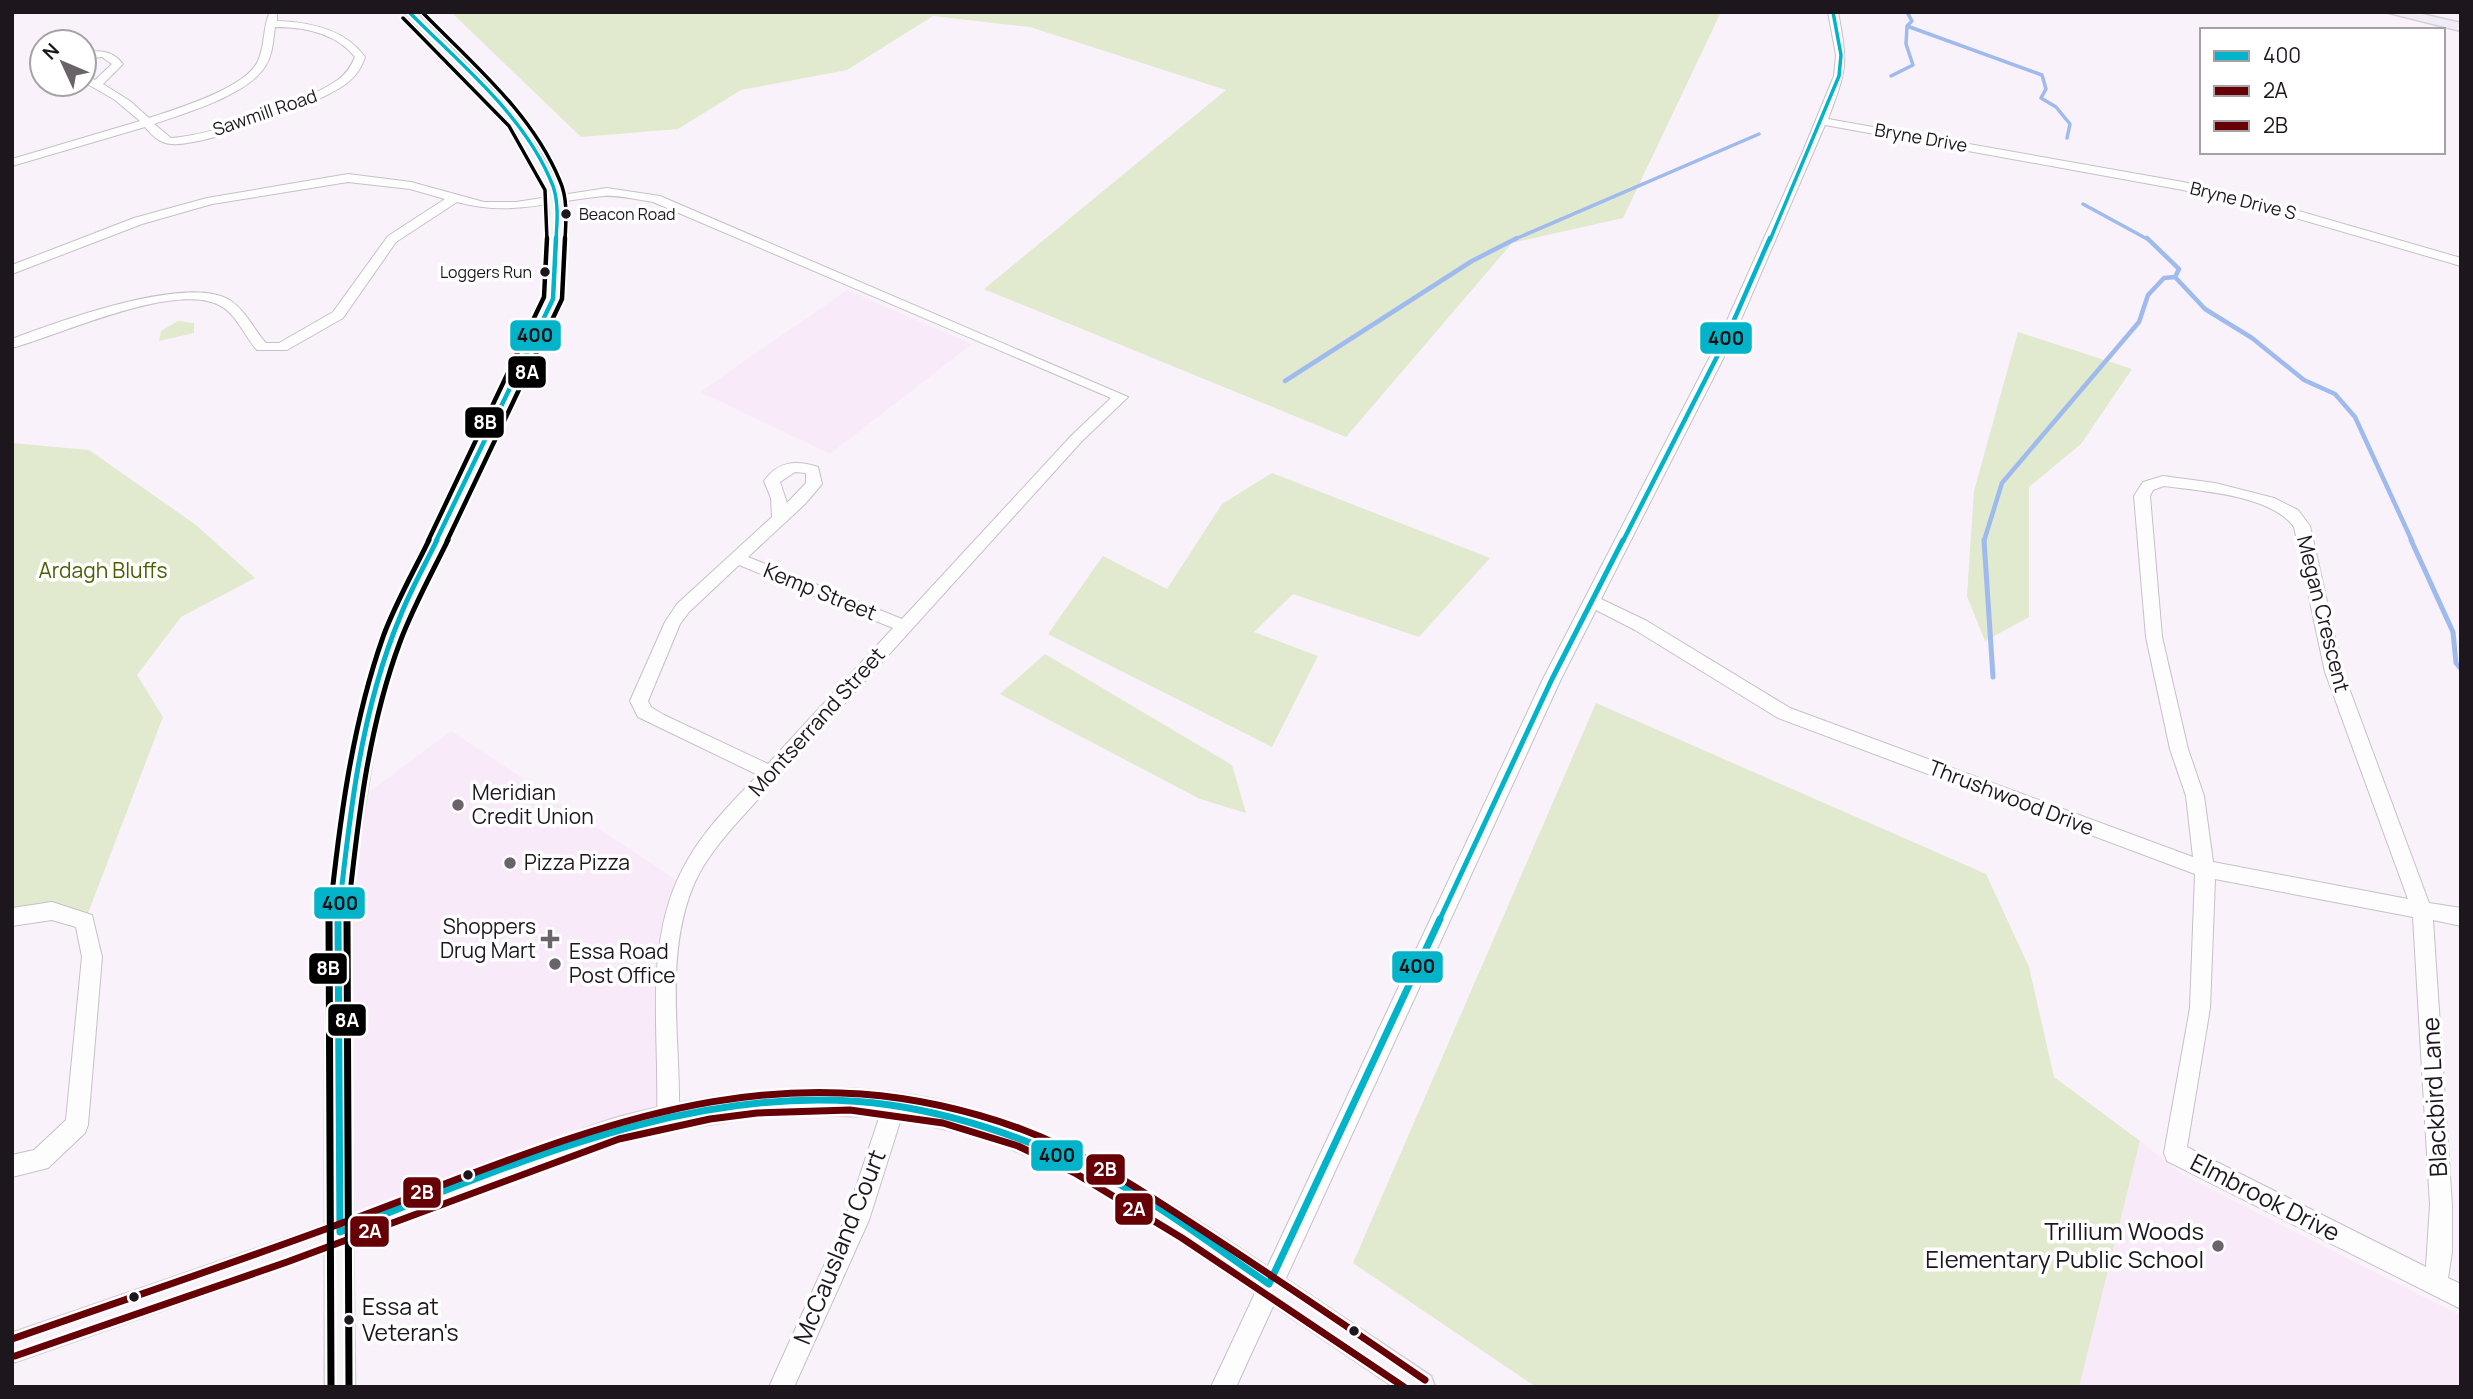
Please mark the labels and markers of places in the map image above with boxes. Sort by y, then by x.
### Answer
place label: Beacon Road [579,203,676,225]
marker: Beacon Road [559,207,573,221]
place label: Loggers Run [440,261,532,283]
marker: Loggers Run [538,265,552,279]
place label: Meridian Credit Union [472,778,594,830]
marker: Meridian Credit Union [450,797,466,813]
place label: Pizza Pizza [524,848,630,876]
marker: Pizza Pizza [502,855,518,871]
place label: Shoppers Drug Mart [440,912,536,964]
marker: Shoppers Drug Mart [542,931,558,947]
place label: Essa Road Post Office [569,937,675,989]
marker: Essa Road Post Office [547,956,563,972]
unlabelled marker [461,1168,475,1182]
place label: Trillium Woods Elementary Public School [1925,1214,2204,1275]
marker: Trillium Woods Elementary Public School [2210,1238,2226,1254]
unlabelled marker [127,1290,141,1304]
place label: Essa at Veteran's [362,1290,459,1348]
marker: Essa at Veteran's [342,1313,356,1327]
unlabelled marker [1347,1324,1361,1338]

